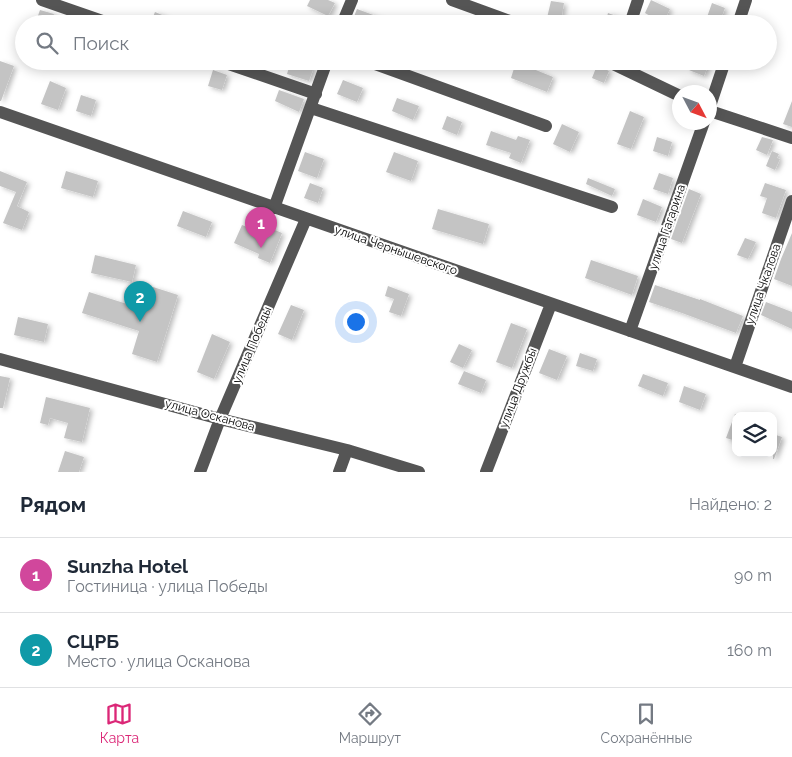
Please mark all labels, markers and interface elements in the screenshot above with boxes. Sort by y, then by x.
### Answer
search box [15,15,777,70]
icon: search [33,29,61,57]
text: Поиск [73,32,129,54]
north arrow [672,85,717,130]
street label: улица Гагарина [646,183,688,271]
pin: 1 [245,207,277,248]
street label: улица Чернышевского [333,222,459,278]
street label: улица Чкалова [743,242,783,326]
pin: 2 [124,281,156,322]
street label: улица Победы [230,304,274,386]
your location [343,309,369,335]
street label: улица Дружбы [496,346,540,430]
street label: улица Осканова [164,396,256,434]
map controls [732,412,777,457]
button: layers [732,412,777,457]
text: Рядом [20,492,86,517]
text: Найдено: 2 [689,495,772,514]
text: Sunzha Hotel [67,555,188,577]
text: 1 [32,566,40,585]
text: 90 m [734,566,772,585]
text: Гостиница · улица Победы [67,577,268,596]
text: СЦРБ [67,630,119,652]
text: 2 [31,641,41,660]
text: 160 m [727,641,772,660]
text: Место · улица Осканова [67,652,250,671]
tab: Карта [100,700,139,746]
tab: Маршрут [339,700,401,746]
tab: Сохранённые [601,700,692,746]

